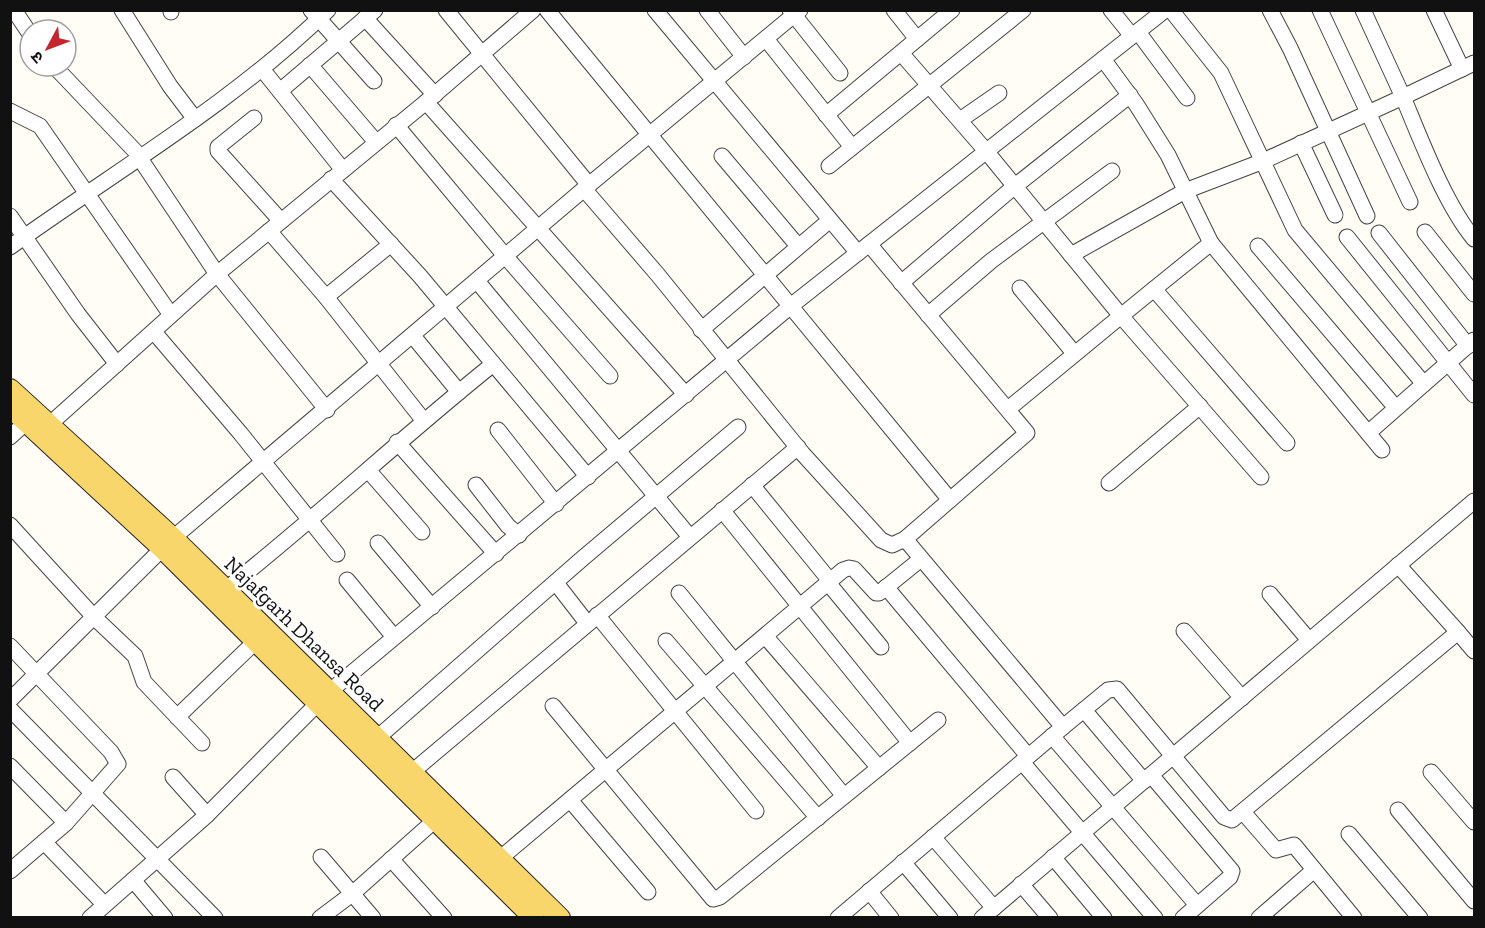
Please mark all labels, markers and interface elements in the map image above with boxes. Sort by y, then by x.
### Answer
north arrow [18,18,78,78]
text: उ [26,47,47,67]
street label: Najafgarh Dhansa Road [219,551,389,717]

